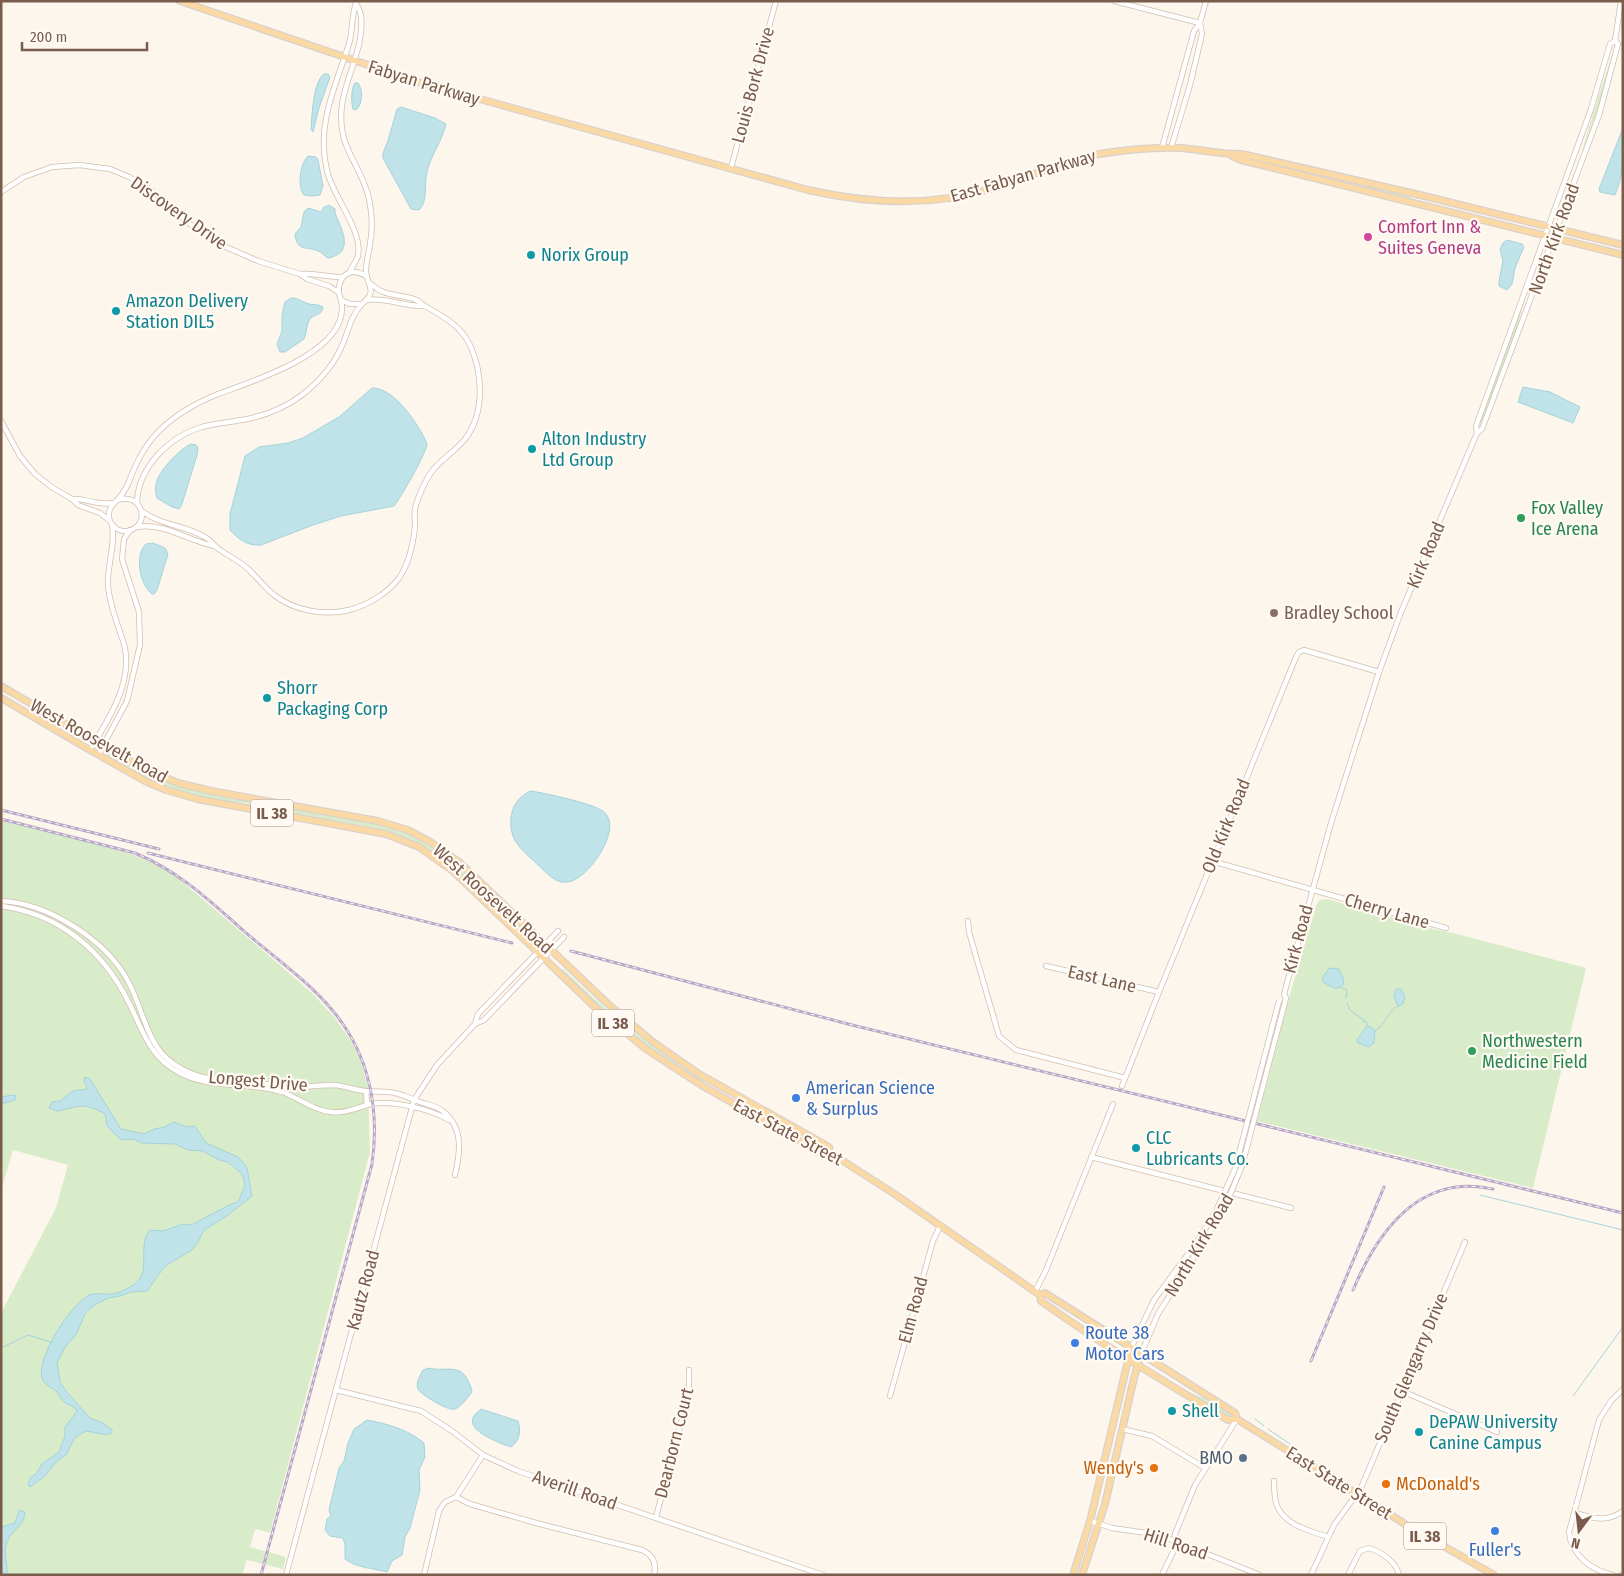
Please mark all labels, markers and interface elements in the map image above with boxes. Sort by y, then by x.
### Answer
scale bar [22,20,148,52]
street label: Louis Bork Drive [727,24,779,145]
text: 200 m [30,28,67,46]
street label: Fabyan Parkway [366,56,482,110]
street label: East Fabyan Parkway [948,145,1098,207]
street label: Discovery Drive [126,172,232,254]
street label: North Kirk Road [1524,180,1584,298]
place label: Comfort Inn & Suites Geneva [1378,216,1482,259]
marker: Comfort Inn & Suites Geneva [1362,231,1374,243]
place label: Norix Group [541,244,629,266]
marker: Norix Group [525,249,537,261]
place label: Amazon Delivery Station DIL5 [126,290,248,333]
marker: Amazon Delivery Station DIL5 [110,305,122,317]
place label: Alton Industry Ltd Group [542,428,646,471]
marker: Alton Industry Ltd Group [526,443,538,455]
place label: Fox Valley Ice Arena [1531,497,1603,540]
marker: Fox Valley Ice Arena [1515,512,1527,524]
street label: Kirk Road [1402,518,1450,592]
place label: Bradley School [1284,602,1394,624]
marker: Bradley School [1268,607,1280,619]
place label: Shorr Packaging Corp [277,677,388,720]
marker: Shorr Packaging Corp [261,692,273,704]
street label: West Roosevelt Road [26,694,172,788]
street label: Old Kirk Road [1197,775,1255,877]
road number: IL 38 [251,800,293,826]
street label: West Roosevelt Road [428,839,558,959]
street label: Cherry Lane [1342,888,1432,934]
street label: Kirk Road [1278,902,1318,976]
street label: East Lane [1066,960,1139,998]
road number: IL 38 [592,1010,634,1036]
place label: Northwestern Medicine Field [1482,1030,1588,1073]
marker: Northwestern Medicine Field [1466,1045,1478,1057]
street label: Longest Drive [207,1066,309,1096]
place label: American Science & Surplus [806,1077,935,1120]
marker: American Science & Surplus [790,1092,802,1104]
street label: East State Street [729,1094,847,1170]
place label: CLC Lubricants Co. [1146,1127,1249,1170]
marker: CLC Lubricants Co. [1130,1142,1142,1154]
street label: North Kirk Road [1160,1189,1238,1301]
street label: Kautz Road [342,1247,384,1333]
street label: Elm Road [894,1274,932,1346]
street label: South Glengarry Drive [1369,1290,1453,1446]
place label: Route 38 Motor Cars [1085,1322,1165,1365]
marker: Route 38 Motor Cars [1069,1337,1081,1349]
street label: Dearborn Court [650,1385,698,1501]
place label: Shell [1182,1400,1219,1422]
marker: Shell [1166,1405,1178,1417]
place label: DePAW University Canine Campus [1429,1411,1557,1454]
marker: DePAW University Canine Campus [1413,1426,1425,1438]
street label: East State Street [1282,1442,1396,1525]
place label: BMO [1199,1447,1233,1469]
marker: BMO [1237,1452,1249,1464]
place label: Wendy's [1084,1457,1144,1479]
marker: Wendy's [1148,1462,1160,1474]
street label: Averill Road [530,1465,620,1515]
place label: McDonald's [1396,1473,1480,1495]
marker: McDonald's [1380,1478,1392,1490]
north arrow [1554,1506,1604,1556]
road number: IL 38 [1404,1522,1446,1550]
street label: Hill Road [1141,1523,1211,1565]
marker: Fuller's [1489,1525,1501,1537]
text: N [1570,1534,1582,1552]
place label: Fuller's [1469,1539,1522,1561]

